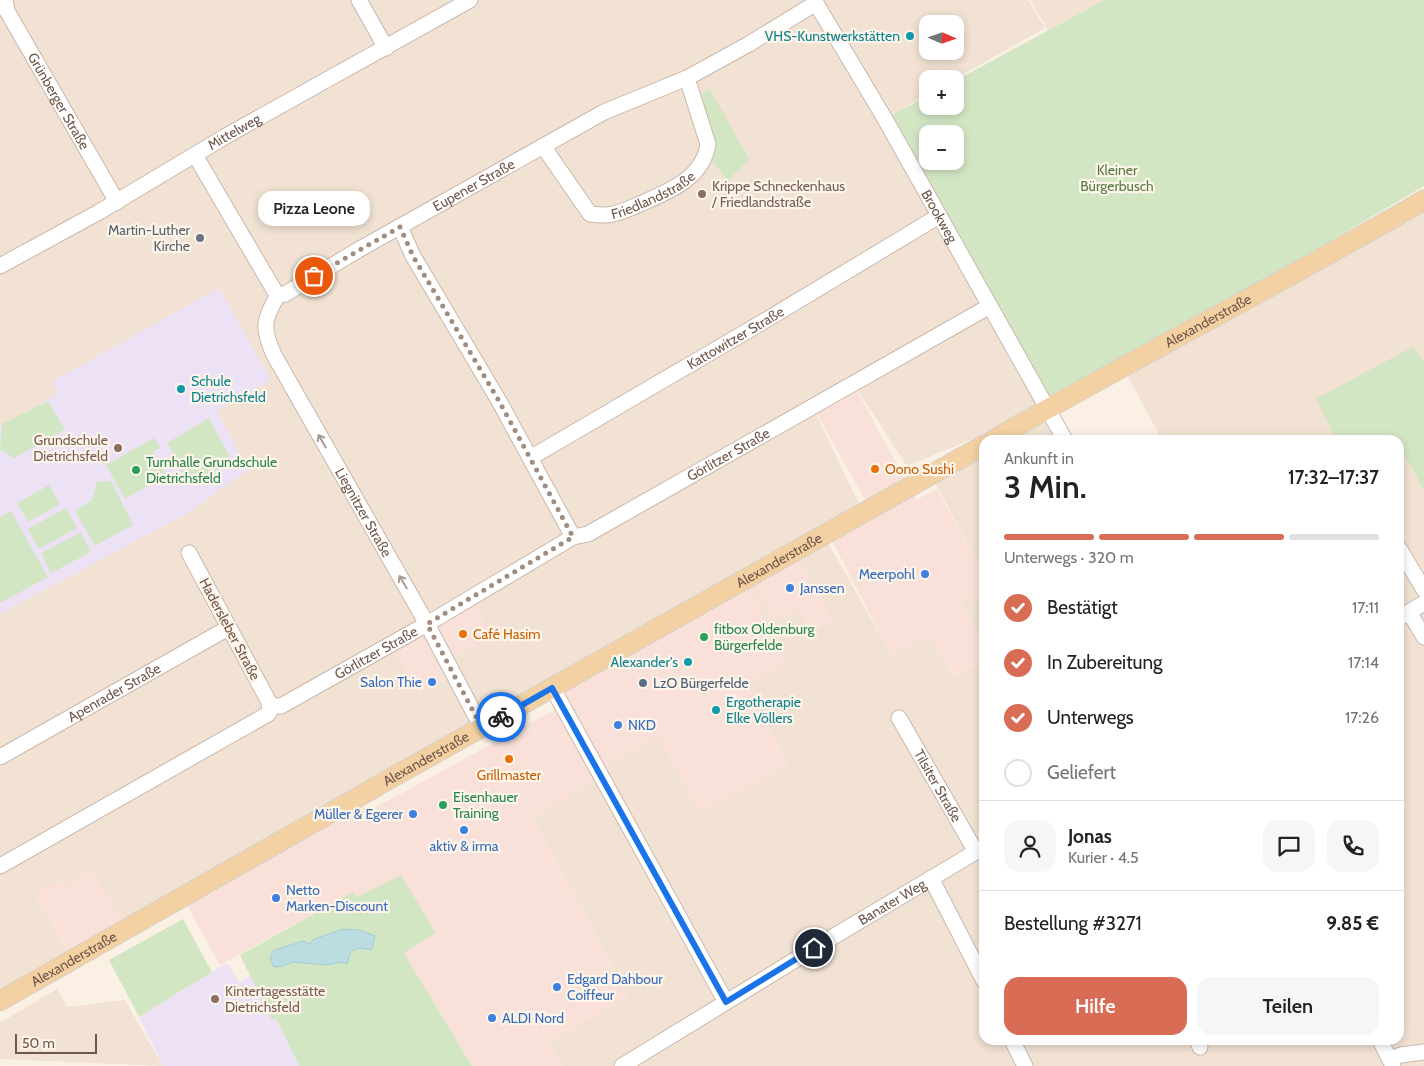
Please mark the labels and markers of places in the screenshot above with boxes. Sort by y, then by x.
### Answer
place label: VHS-Kunstwerkstätten [765,27,900,45]
marker: VHS-Kunstwerkstätten [904,30,916,42]
place label: Krippe Schneckenhaus / Friedlandstraße [711,177,845,211]
marker: Krippe Schneckenhaus / Friedlandstraße [696,188,708,200]
callout: Pizza Leone [258,191,370,226]
place label: Martin-Luther Kirche [108,221,191,255]
marker: Martin-Luther Kirche [194,232,206,244]
pin [293,255,335,297]
place label: Schule Dietrichsfeld [191,372,266,406]
marker: Schule Dietrichsfeld [175,383,187,395]
place label: Grundschule Dietrichsfeld [33,431,108,465]
marker: Grundschule Dietrichsfeld [112,442,124,454]
place label: Turnhalle Grundschule Dietrichsfeld [146,453,277,487]
place label: Oono Sushi [885,460,954,478]
marker: Oono Sushi [869,463,881,475]
marker: Turnhalle Grundschule Dietrichsfeld [130,464,142,476]
place label: Meerpohl [859,565,916,583]
marker: Meerpohl [919,568,931,580]
place label: Janssen [799,579,845,597]
marker: Janssen [784,582,796,594]
place label: fitbox Oldenburg Bürgerfelde [714,620,815,654]
place label: Café Hasim [473,625,541,643]
marker: Café Hasim [457,628,469,640]
marker: fitbox Oldenburg Bürgerfelde [698,631,710,643]
place label: Alexander's [611,653,678,671]
marker: Alexander's [682,656,694,668]
place label: Salon Thie [360,673,422,691]
place label: LzO Bürgerfelde [653,674,749,692]
marker: Salon Thie [426,676,438,688]
marker: LzO Bürgerfelde [637,677,649,689]
place label: Ergotherapie Elke Völlers [726,693,801,727]
marker: Ergotherapie Elke Völlers [710,704,722,716]
place label: NKD [628,716,656,734]
marker: NKD [612,719,624,731]
marker: Grillmaster [503,753,515,765]
place label: Grillmaster [477,766,542,784]
place label: Eisenhauer Training [453,788,519,822]
marker: Eisenhauer Training [437,799,449,811]
place label: Müller & Egerer [314,805,404,823]
marker: Müller & Egerer [407,808,419,820]
marker: aktiv & irma [458,824,470,836]
place label: aktiv & irma [430,837,499,855]
place label: Netto Marken-Discount [286,881,388,915]
marker: Netto Marken-Discount [270,892,282,904]
pin [793,927,835,969]
place label: Edgard Dahbour Coiffeur [567,970,663,1004]
marker: Edgard Dahbour Coiffeur [551,981,563,993]
place label: Kintertagesstätte Dietrichsfeld [225,982,325,1016]
marker: Kintertagesstätte Dietrichsfeld [209,993,221,1005]
place label: ALDI Nord [502,1009,564,1027]
marker: ALDI Nord [486,1012,498,1024]

